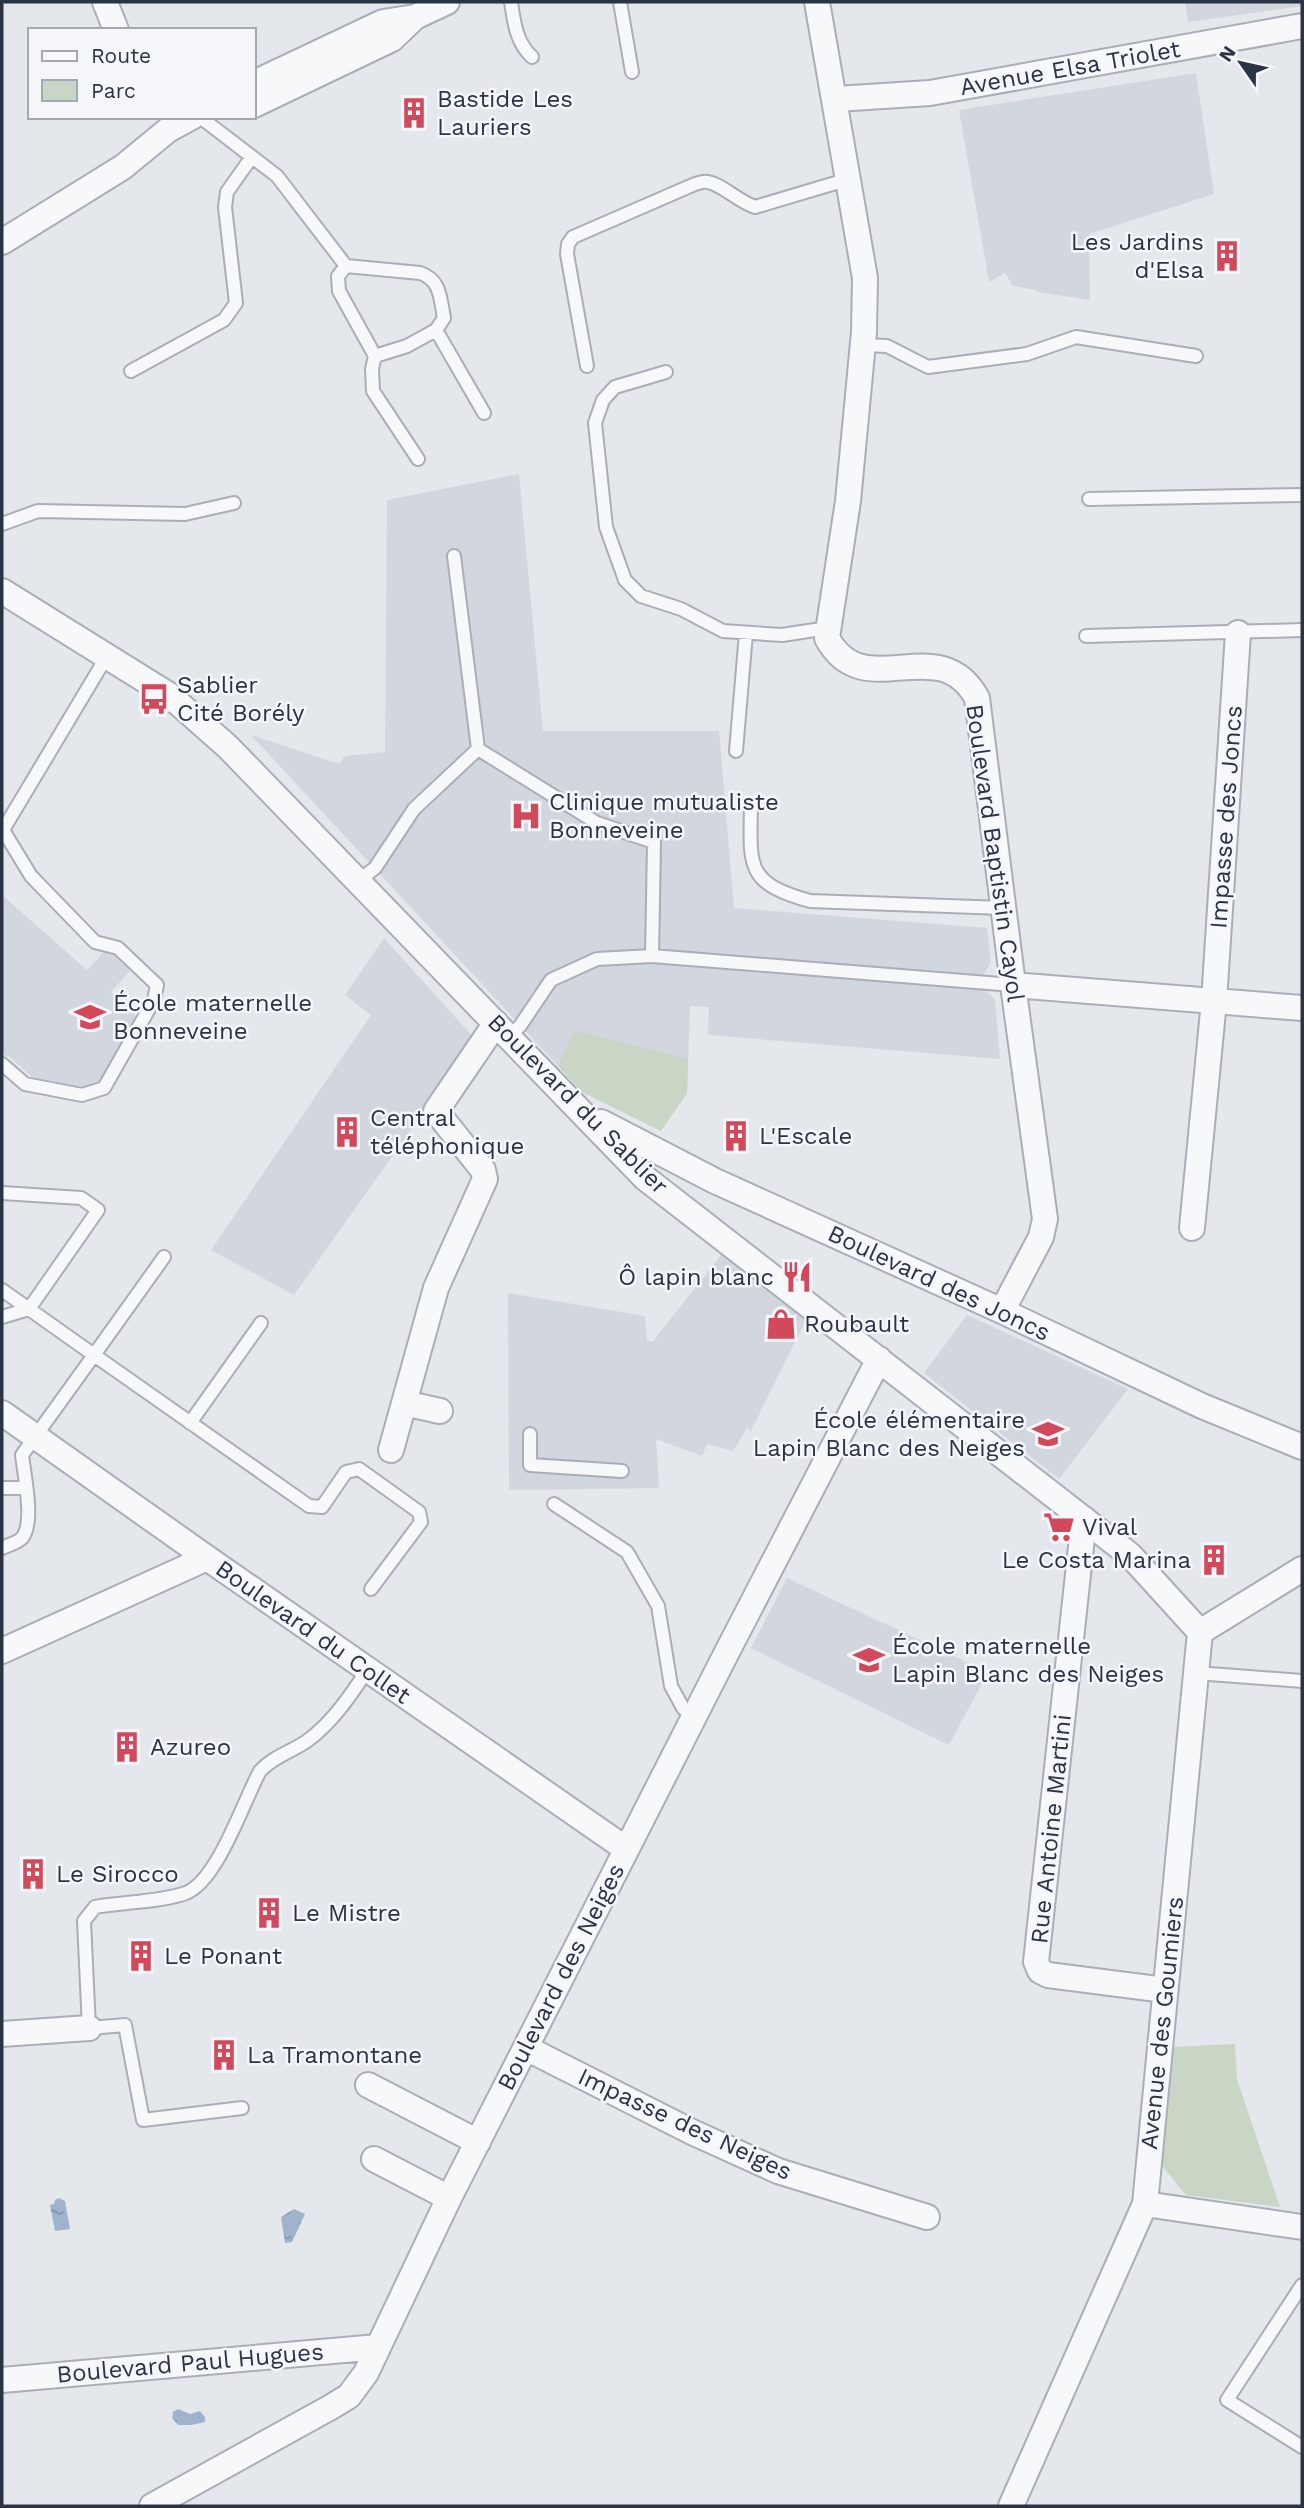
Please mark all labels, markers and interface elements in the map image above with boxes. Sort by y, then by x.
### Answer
legend [28,28,256,119]
north arrow [1206,28,1276,98]
street label: Avenue Elsa Triolet [958,35,1182,101]
text: N [1214,42,1241,66]
text: Route [91,43,151,68]
text: Parc [91,78,136,103]
place label: Bastide Les Lauriers [437,85,573,141]
building icon: Bastide Les Lauriers [397,96,431,130]
place label: Les Jardins d'Elsa [1071,228,1204,284]
building icon: Les Jardins d'Elsa [1210,239,1244,273]
place label: Sablier Cité Borély [177,671,305,727]
bus stop icon: Sablier Cité Borély [137,682,171,716]
street label: Boulevard Baptistin Cayol [960,702,1030,1004]
street label: Impasse des Joncs [1204,704,1248,930]
place label: Clinique mutualiste Bonneveine [549,788,779,844]
hospital icon: Clinique mutualiste Bonneveine [509,799,543,833]
place label: École maternelle Bonneveine [113,989,312,1045]
school or university icon: École maternelle Bonneveine [73,1000,107,1034]
street label: Boulevard du Sablier [482,1008,674,1200]
place label: Central téléphonique [370,1104,524,1160]
building icon: Central téléphonique [330,1115,364,1149]
building icon: L'Escale [719,1119,753,1153]
place label: L'Escale [759,1122,852,1150]
street label: Boulevard des Joncs [823,1219,1055,1347]
restaurant icon: Ô lapin blanc [780,1260,814,1294]
place label: Ô lapin blanc [618,1263,774,1291]
shop icon: Roubault [764,1307,798,1341]
place label: Roubault [804,1310,909,1338]
place label: École élémentaire Lapin Blanc des Neiges [753,1406,1025,1462]
school or university icon: École élémentaire Lapin Blanc des Neiges [1031,1417,1065,1451]
supermarket icon: Vival [1042,1510,1076,1544]
place label: Vival [1082,1513,1138,1541]
building icon: Le Costa Marina [1197,1543,1231,1577]
place label: Le Costa Marina [1002,1546,1191,1574]
street label: Boulevard du Collet [210,1554,416,1710]
place label: École maternelle Lapin Blanc des Neiges [892,1632,1164,1688]
school or university icon: École maternelle Lapin Blanc des Neiges [852,1643,886,1677]
street label: Rue Antoine Martini [1025,1713,1077,1945]
building icon: Azureo [110,1730,144,1764]
place label: Azureo [150,1733,231,1761]
building icon: Le Sirocco [16,1857,50,1891]
street label: Boulevard des Neiges [492,1859,630,2095]
place label: Le Sirocco [56,1860,179,1888]
street label: Avenue des Goumiers [1135,1895,1189,2151]
building icon: Le Mistre [252,1896,286,1930]
place label: Le Mistre [292,1899,401,1927]
building icon: Le Ponant [124,1939,158,1973]
place label: Le Ponant [164,1942,282,1970]
building icon: La Tramontane [207,2038,241,2072]
place label: La Tramontane [247,2041,422,2069]
street label: Impasse des Neiges [574,2062,796,2186]
street label: Boulevard Paul Hugues [55,2337,325,2389]

